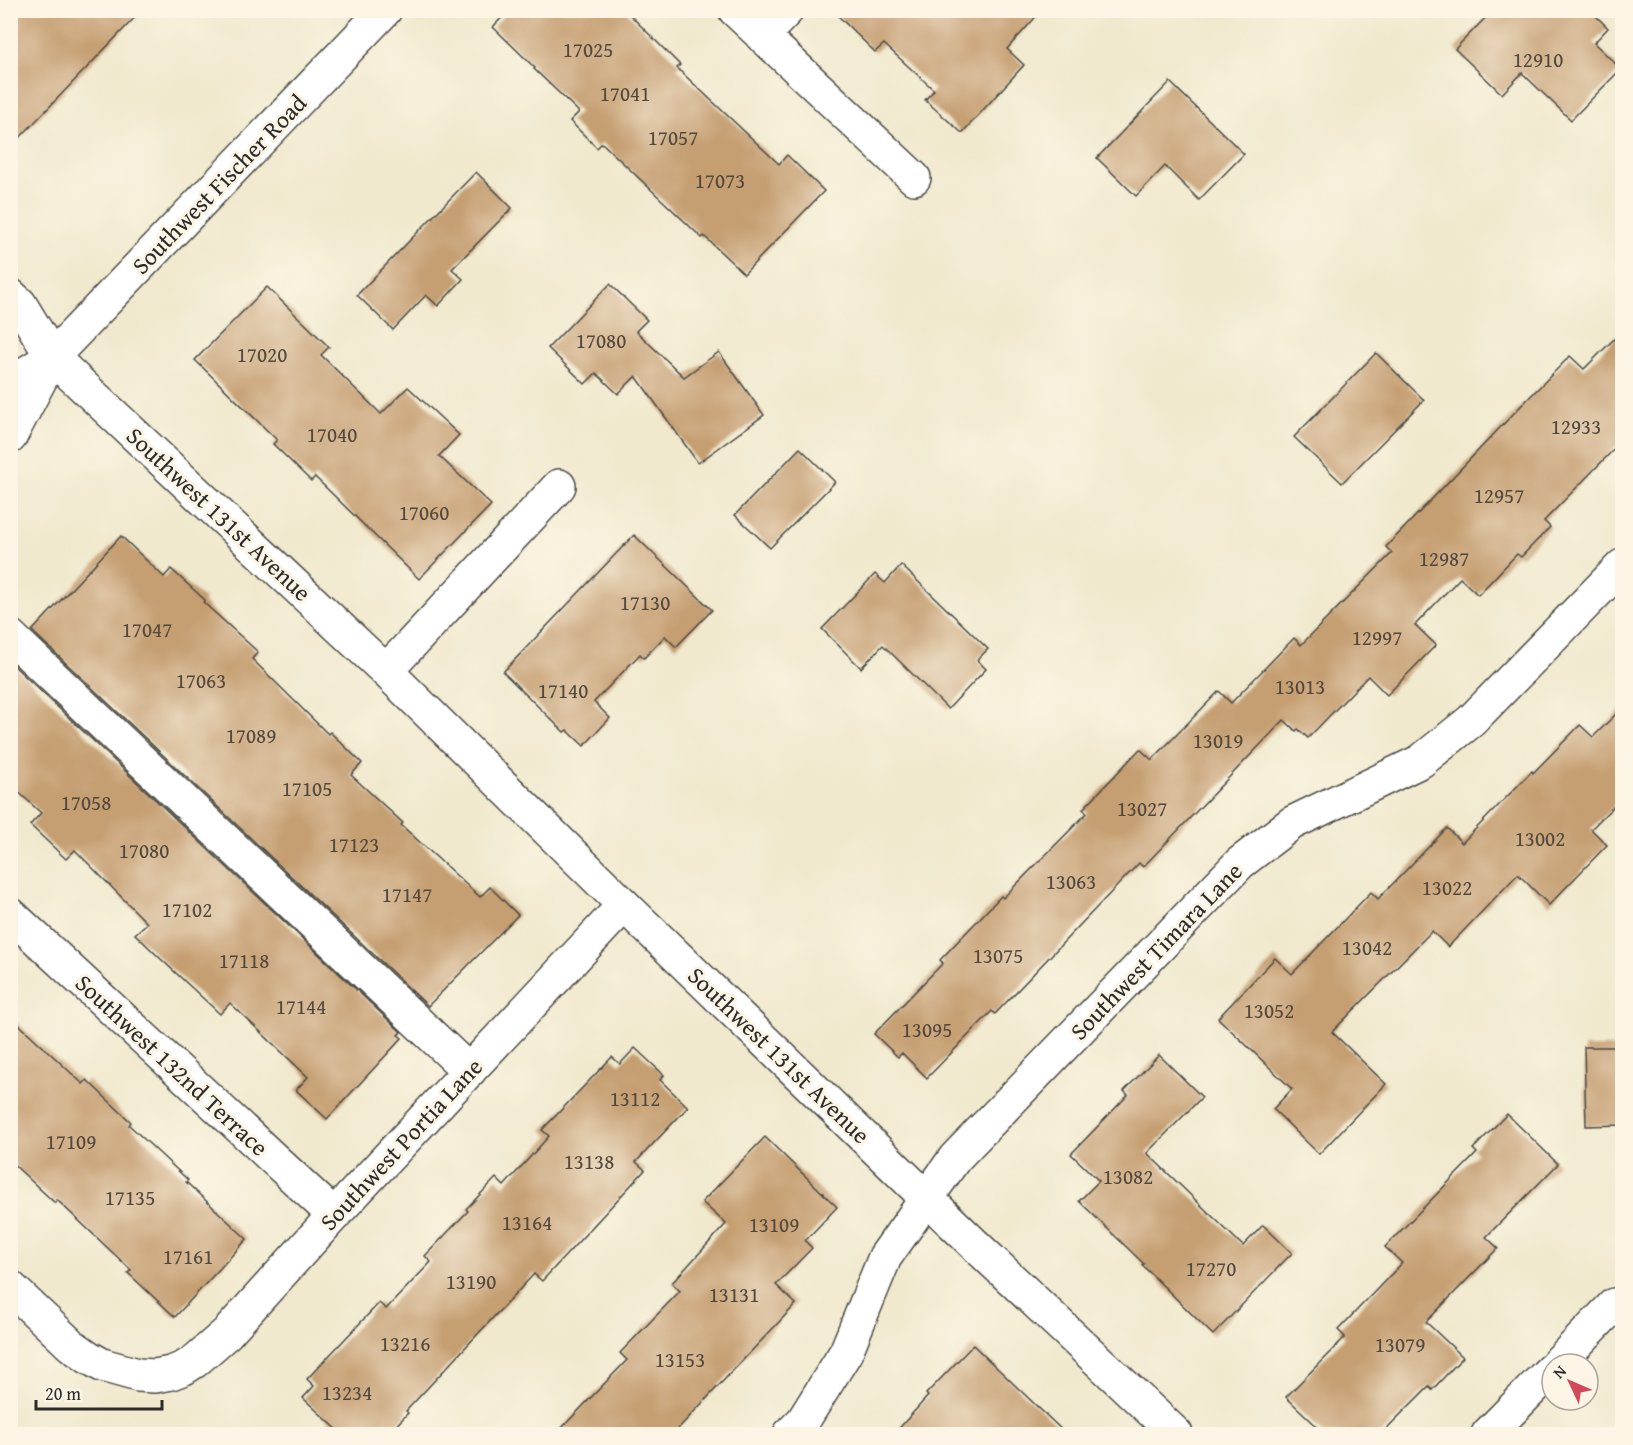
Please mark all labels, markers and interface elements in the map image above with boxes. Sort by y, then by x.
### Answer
house number: 17025 [563,34,613,65]
house number: 12910 [1513,44,1563,75]
house number: 17041 [600,78,650,109]
street label: Southwest Fischer Road [124,86,315,282]
house number: 17057 [648,122,698,153]
house number: 17073 [695,165,745,196]
house number: 17080 [576,325,626,356]
house number: 17020 [237,339,287,370]
house number: 12933 [1551,411,1601,442]
street label: Southwest 131st Avenue [119,419,319,609]
house number: 17040 [307,419,357,450]
house number: 12957 [1474,480,1524,511]
house number: 17060 [399,497,449,528]
house number: 12987 [1419,543,1469,574]
house number: 17130 [620,587,670,618]
house number: 17047 [122,614,172,645]
house number: 12997 [1352,622,1402,653]
house number: 17063 [176,665,226,696]
house number: 13013 [1275,671,1325,702]
house number: 17140 [538,675,588,706]
house number: 17089 [226,720,276,751]
house number: 13019 [1193,725,1243,756]
house number: 17105 [282,773,332,804]
house number: 17058 [61,787,111,818]
house number: 13027 [1117,793,1167,824]
house number: 13002 [1515,823,1565,854]
house number: 17123 [329,829,379,860]
house number: 17080 [119,835,169,866]
street label: Southwest Timara Lane [1062,854,1250,1048]
house number: 13063 [1046,866,1096,897]
house number: 13022 [1422,872,1472,903]
house number: 17147 [382,879,432,910]
house number: 17102 [162,894,212,925]
house number: 13042 [1342,932,1392,963]
house number: 13075 [973,940,1023,971]
house number: 17118 [219,945,269,976]
street label: Southwest 131st Avenue [680,958,878,1152]
street label: Southwest 132nd Terrace [68,966,276,1164]
house number: 17144 [276,991,326,1022]
house number: 13052 [1244,995,1294,1026]
house number: 13095 [902,1014,952,1045]
street label: Southwest Portia Lane [312,1050,490,1238]
house number: 13112 [610,1083,660,1114]
house number: 17109 [46,1126,96,1157]
house number: 13138 [564,1146,614,1177]
house number: 13082 [1103,1161,1153,1192]
house number: 17135 [105,1182,155,1213]
house number: 13164 [502,1207,552,1238]
house number: 13109 [749,1209,799,1240]
house number: 17161 [163,1241,213,1272]
house number: 17270 [1186,1253,1236,1284]
house number: 13190 [446,1266,496,1297]
house number: 13131 [709,1279,759,1310]
house number: 13216 [380,1328,430,1359]
house number: 13079 [1375,1329,1425,1360]
house number: 13153 [655,1344,705,1375]
north arrow [1540,1352,1600,1412]
text: N [1547,1359,1572,1384]
scale bar [36,1373,162,1411]
house number: 13234 [322,1377,372,1408]
text: 20 m [45,1380,81,1407]

